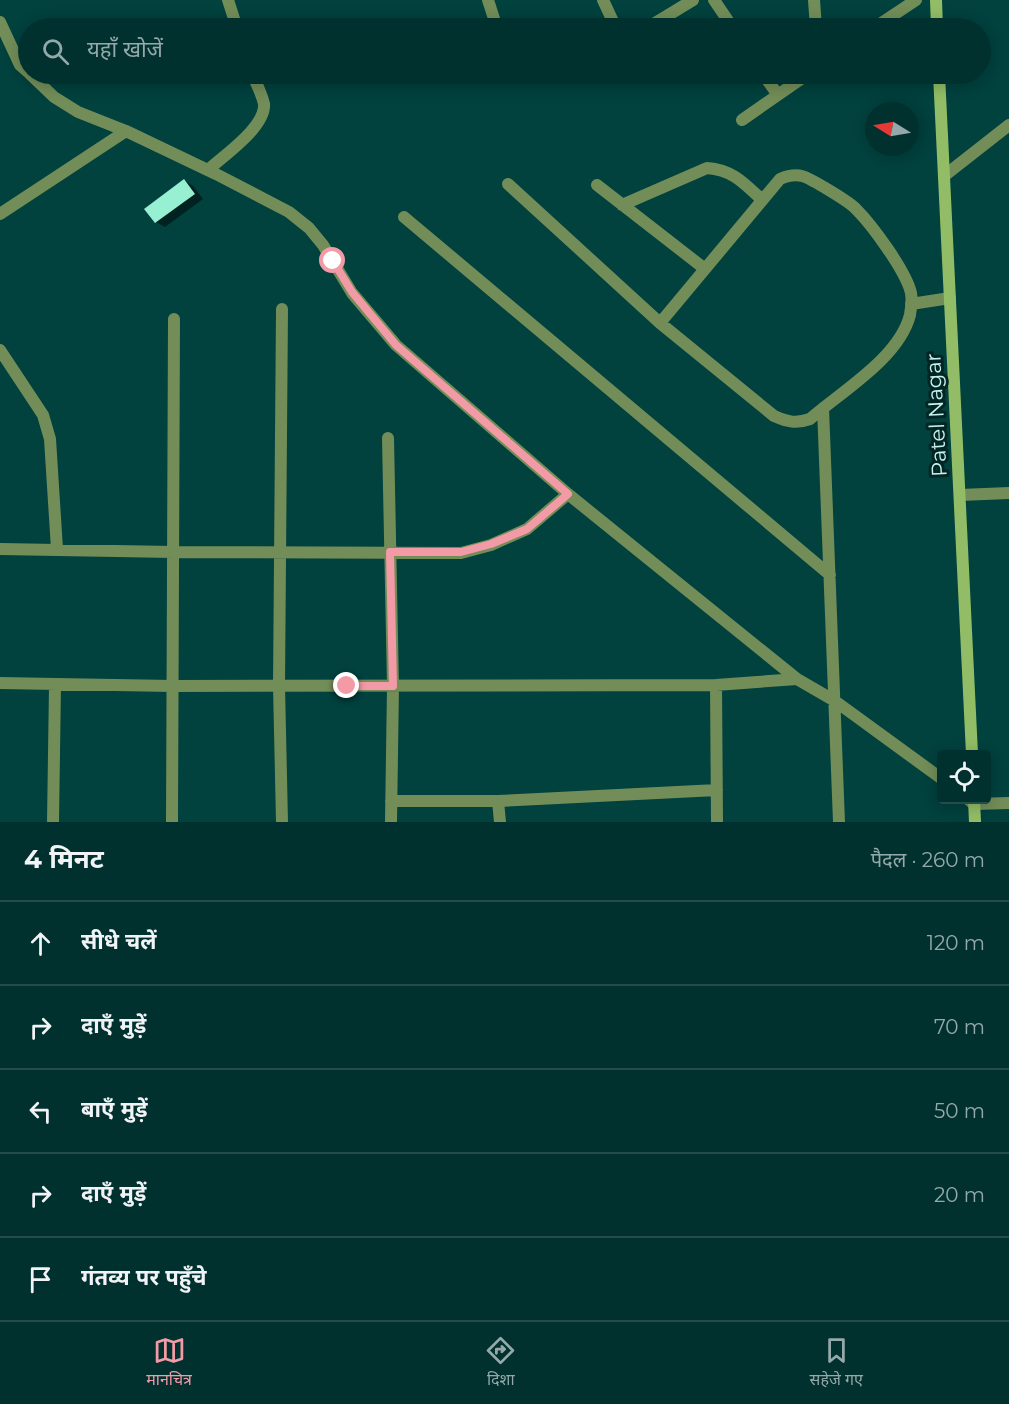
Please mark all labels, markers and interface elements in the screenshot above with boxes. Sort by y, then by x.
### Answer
search box [18,18,991,84]
icon: search [39,35,72,68]
text: यहाँ खोजें [87,36,163,63]
north arrow [865,102,919,156]
route start [319,247,345,273]
street label: Patel Nagar [920,353,952,477]
route end [333,672,359,698]
map controls [937,750,991,804]
button: locate [937,750,991,804]
text: 4 मिनट [24,843,104,875]
text: पैदल · 260 m [871,848,985,872]
icon: ahead [24,927,57,960]
text: सीधे चलें [81,928,157,955]
text: 120 m [927,931,985,955]
icon: right [24,1011,57,1044]
text: दाएँ मुड़ें [81,1012,146,1039]
text: 70 m [934,1015,985,1039]
icon: left [24,1095,57,1128]
text: बाएँ मुड़ें [81,1096,148,1123]
text: 50 m [934,1099,985,1123]
icon: right [24,1179,57,1212]
text: दाएँ मुड़ें [81,1180,146,1207]
text: 20 m [934,1183,985,1207]
icon: arrive [24,1263,57,1296]
text: गंतव्य पर पहुँचे [81,1264,207,1291]
tab: मानचित्र [146,1334,192,1392]
tab: दिशा [484,1334,517,1392]
tab: सहेजे गए [810,1334,863,1392]

